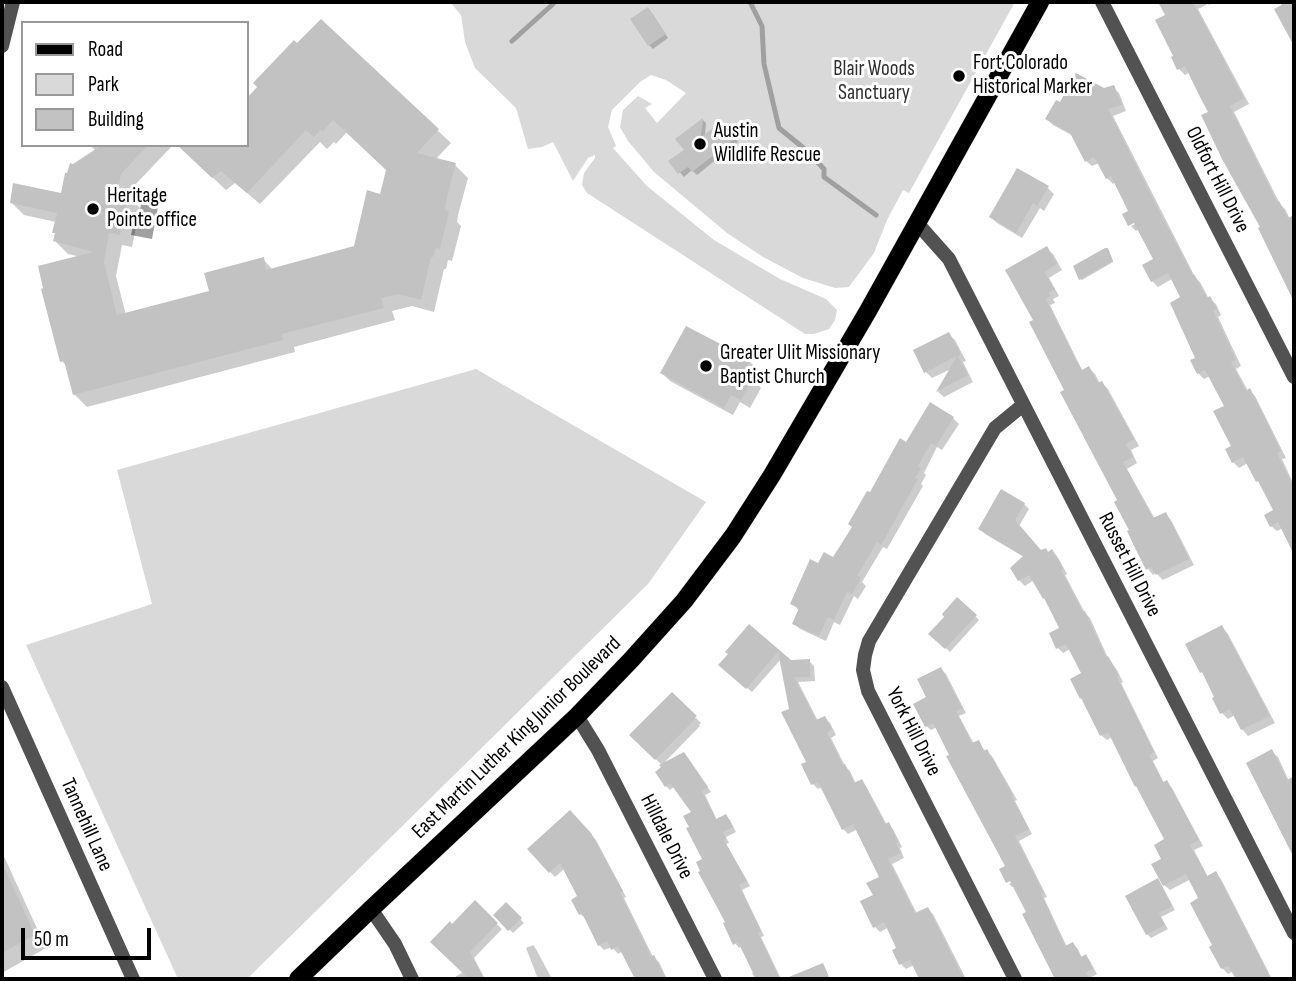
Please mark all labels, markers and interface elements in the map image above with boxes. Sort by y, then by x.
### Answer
legend [21,21,248,147]
text: Road [88,37,123,62]
place label: Fort Colorado Historical Marker [973,51,1092,101]
park label: Blair Woods Sanctuary [833,57,915,107]
marker: Fort Colorado Historical Marker [951,68,967,84]
text: Park [88,72,119,97]
text: Building [88,107,144,132]
place label: Austin Wildlife Rescue [714,119,821,169]
street label: Oldfort Hill Drive [1179,123,1255,237]
marker: Austin Wildlife Rescue [692,136,708,152]
place label: Heritage Pointe office [107,184,197,234]
marker: Heritage Pointe office [85,201,101,217]
place label: Greater Ulit Missionary Baptist Church [720,341,880,391]
marker: Greater Ulit Missionary Baptist Church [698,358,714,374]
street label: Russet Hill Drive [1092,509,1166,621]
street label: East Martin Luther King Junior Boulevard [407,631,627,845]
street label: York Hill Drive [880,683,946,781]
street label: Tannehill Lane [54,775,118,875]
street label: Hilldale Drive [634,790,698,884]
scale bar [24,914,154,958]
text: 50 m [34,927,69,952]

